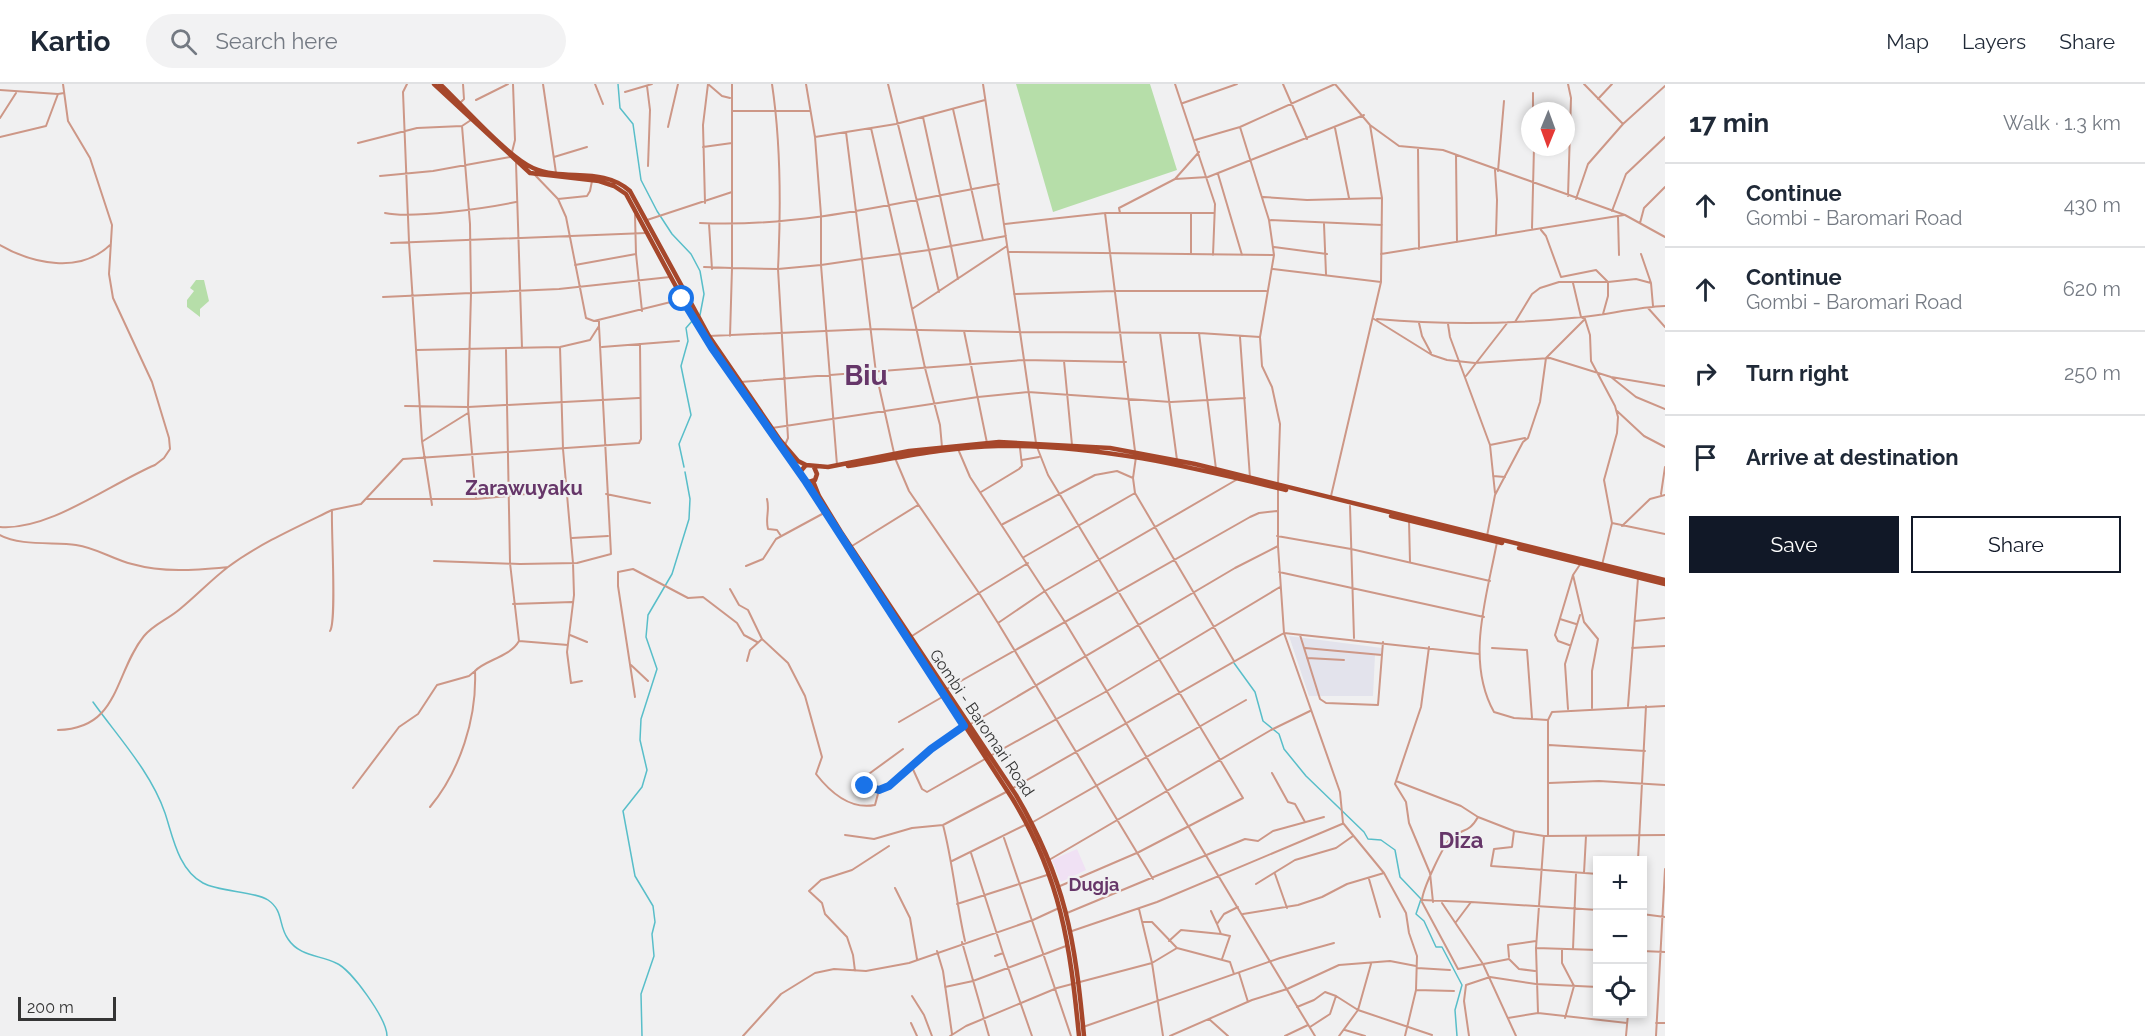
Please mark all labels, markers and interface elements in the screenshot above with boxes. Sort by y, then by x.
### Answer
search box [146,14,566,68]
text: Kartio [30,25,110,58]
icon: search [167,25,200,58]
text: Search here [215,28,338,54]
text: Map [1886,29,1929,54]
text: Layers [1962,29,2026,54]
text: Share [2059,29,2115,54]
north arrow [1521,102,1575,156]
text: 17 min [1689,108,1769,138]
text: Walk · 1.3 km [2003,111,2121,135]
text: Continue [1746,180,1842,206]
icon: ahead [1689,189,1722,222]
text: 430 m [2064,193,2121,217]
text: Gombi - Baromari Road [1746,206,1963,230]
text: Continue [1746,264,1842,290]
icon: ahead [1689,273,1722,306]
text: 620 m [2063,277,2121,301]
route start [668,285,694,311]
text: Gombi - Baromari Road [1746,290,1963,314]
icon: right [1689,357,1722,390]
district label: Biu [844,359,888,392]
text: Turn right [1746,360,1849,386]
text: 250 m [2064,361,2121,385]
icon: arrive [1689,441,1722,474]
text: Arrive at destination [1746,444,1959,470]
district label: Zarawuyaku [465,476,583,500]
button: Save [1689,516,1899,573]
button: Share [1911,516,2121,573]
street label: Gombi - Baromari Road [926,646,1038,800]
route end [851,772,877,798]
district label: Diza [1439,827,1483,853]
map controls [1593,856,1647,1018]
button: + [1593,856,1647,910]
district label: Dugja [1069,874,1119,895]
button: − [1593,910,1647,964]
button: locate [1593,964,1647,1018]
scale bar [18,994,116,1022]
text: 200 m [27,998,74,1017]

